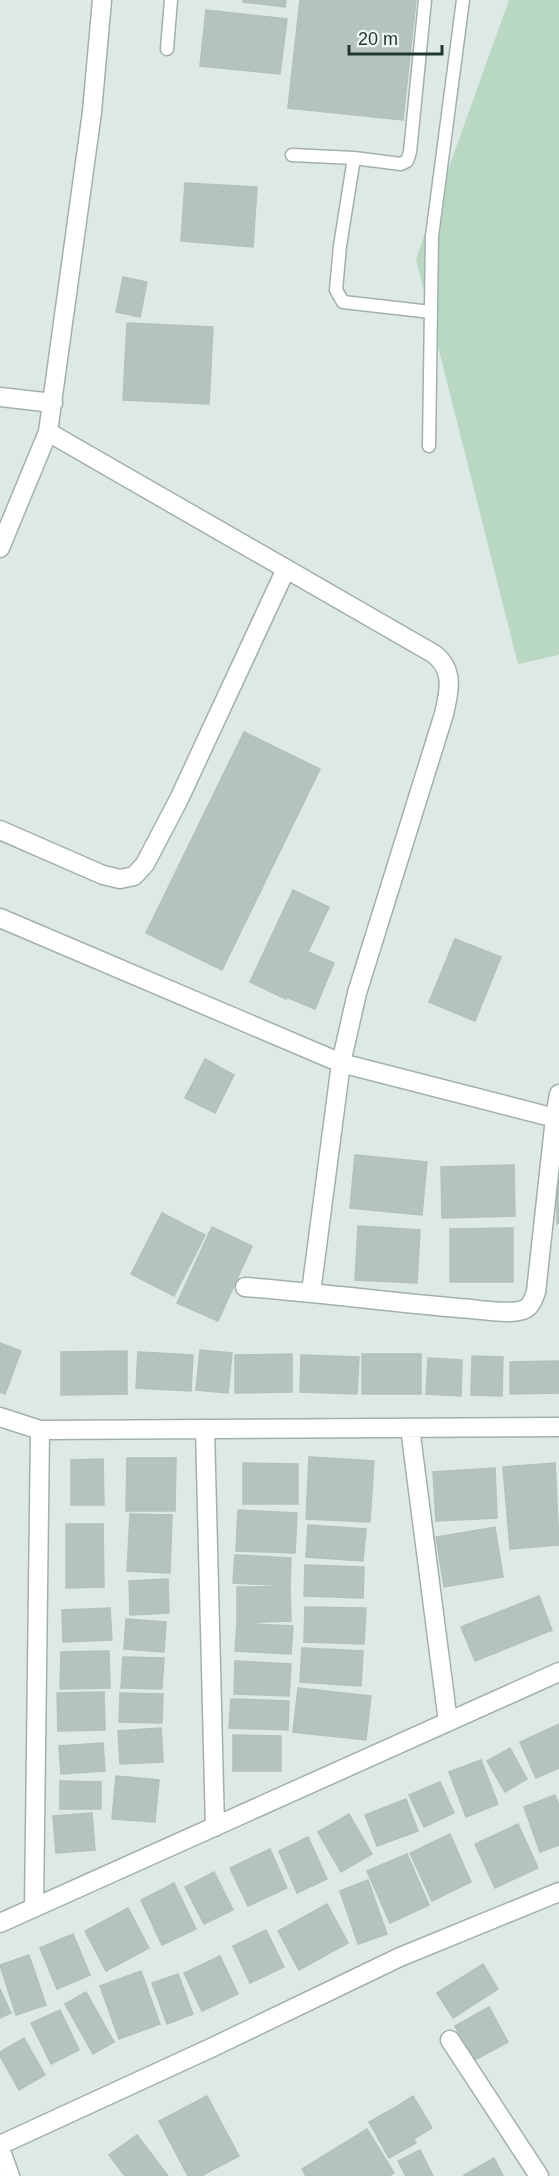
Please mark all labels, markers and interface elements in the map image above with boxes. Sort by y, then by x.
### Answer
scale bar [349,18,442,56]
text: 20 m [358,29,398,49]

